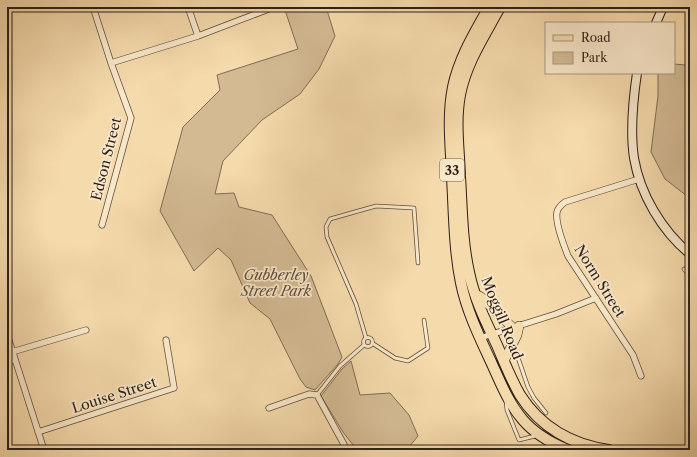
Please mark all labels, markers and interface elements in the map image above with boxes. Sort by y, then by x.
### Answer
legend [545,22,675,74]
text: Road [581,30,611,45]
text: Park [581,50,608,65]
street label: Edson Street [87,116,125,202]
road number: 33 [440,159,464,181]
street label: Norm Street [571,241,629,321]
park label: Gubberley Street Park [240,266,312,300]
street label: Moggill Road [477,274,527,363]
street label: Louise Street [69,373,159,417]

